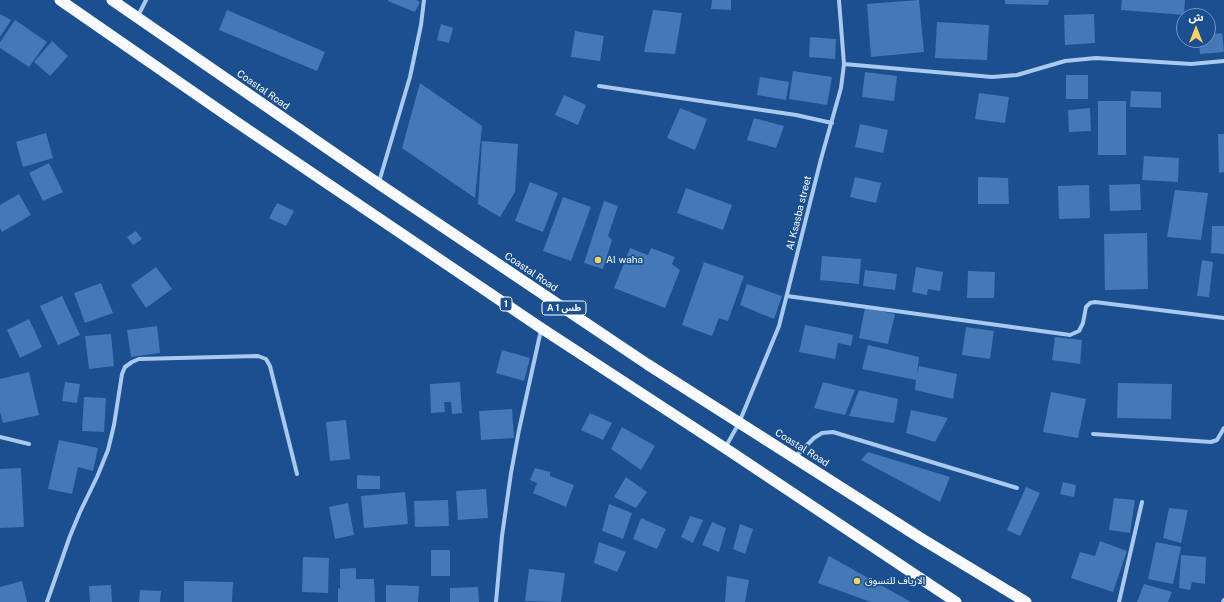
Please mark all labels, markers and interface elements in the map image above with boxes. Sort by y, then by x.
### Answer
north arrow [1176,8,1216,48]
text: ش [1188,11,1204,23]
street label: Coastal Road [234,67,292,113]
street label: Al Ksasba street [784,174,814,252]
street label: Coastal Road [502,250,560,294]
place label: Al waha [606,254,643,266]
marker: Al waha [593,255,603,265]
road number: 1 [500,297,512,311]
road number: A 1 طس [542,301,586,315]
street label: Coastal Road [773,427,831,469]
place label: الارياف للتسوق [865,575,925,587]
marker: الارياف للتسوق [852,576,862,586]

